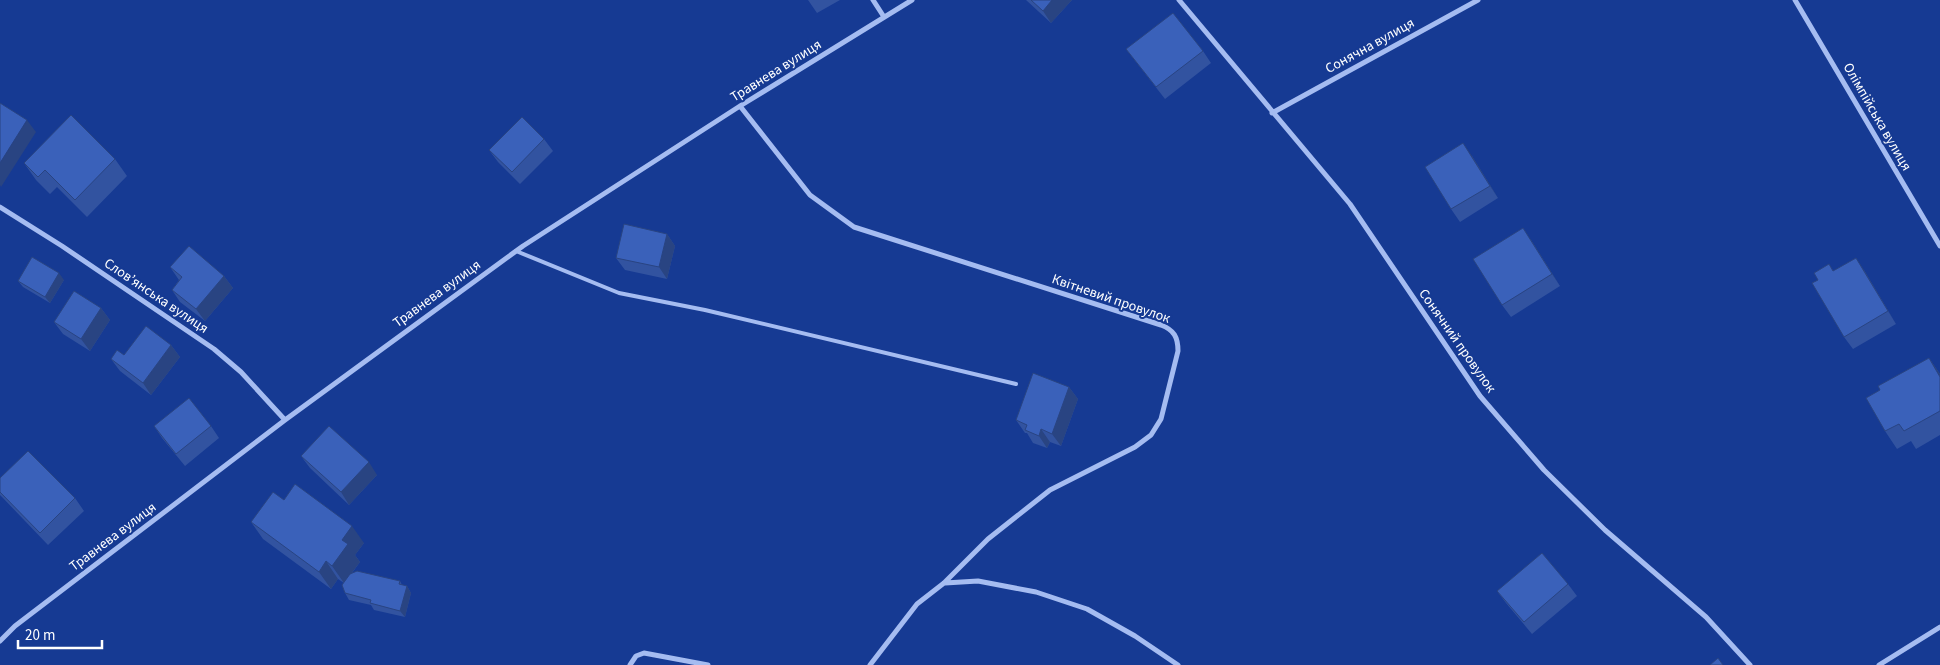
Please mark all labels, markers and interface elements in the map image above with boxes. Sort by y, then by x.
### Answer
street label: Сонячна вулиця [1322,13,1418,79]
street label: Травнева вулиця [726,35,826,107]
street label: Олімпійська вулиця [1838,59,1916,175]
street label: Слов’янська вулиця [100,254,212,338]
street label: Травнева вулиця [389,255,485,333]
street label: Квітневий провулок [1049,269,1173,329]
street label: Сонячний провулок [1414,285,1500,397]
street label: Травнева вулиця [65,498,161,576]
scale bar [18,618,101,650]
text: 20 m [25,625,55,646]

